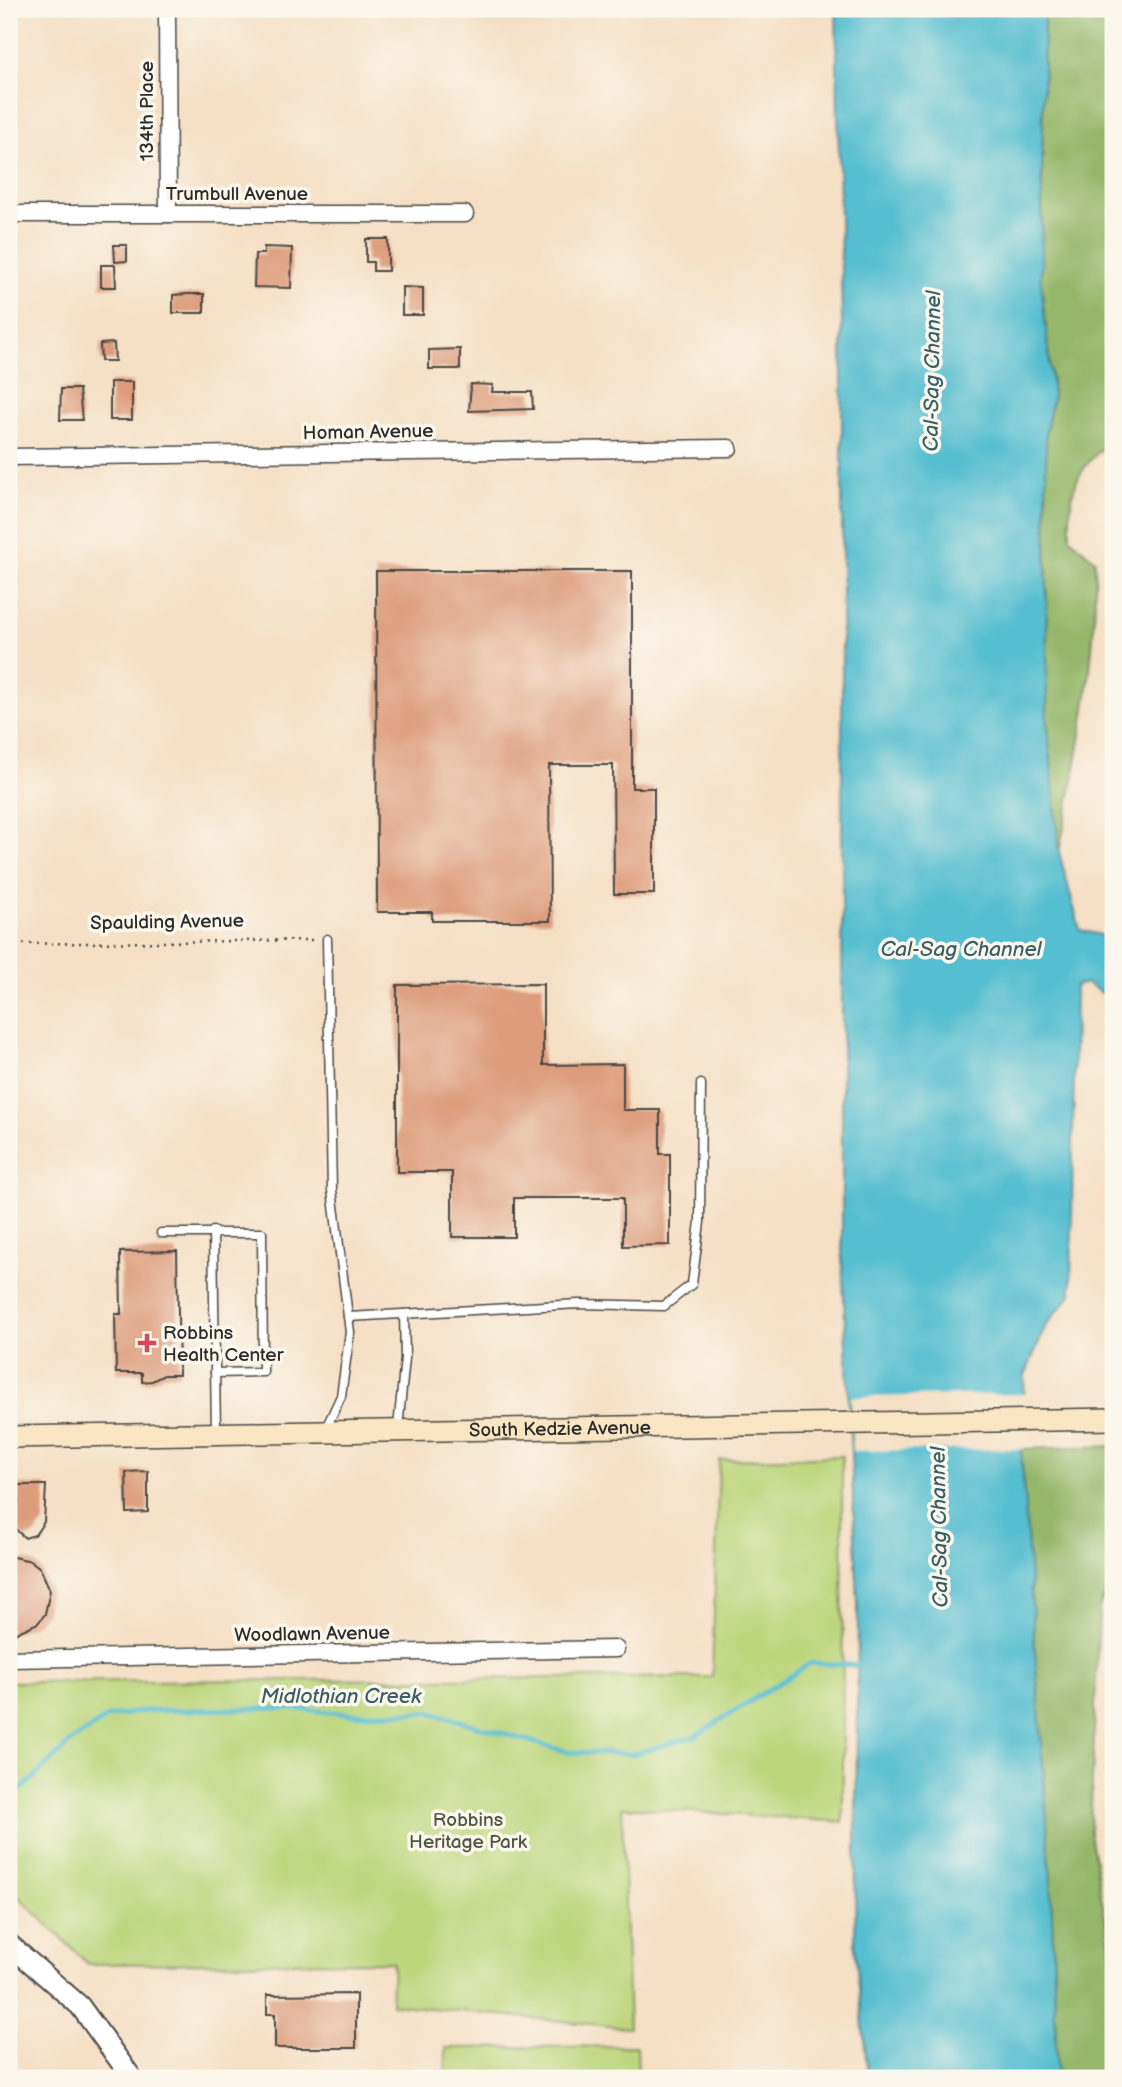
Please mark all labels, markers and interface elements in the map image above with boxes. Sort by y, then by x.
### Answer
street label: 134th Place [136,61,159,161]
street label: Trumbull Avenue [166,183,308,206]
water label: Cal-Sag Channel [919,289,946,452]
street label: Homan Avenue [302,420,434,445]
street label: Spaulding Avenue [90,910,244,935]
water label: Cal-Sag Channel [880,937,1043,962]
place label: Robbins Health Center [163,1322,285,1367]
marker: Robbins Health Center [137,1333,157,1353]
street label: South Kedzie Avenue [469,1417,651,1443]
water label: Cal-Sag Channel [926,1445,953,1608]
street label: Woodlawn Avenue [234,1622,390,1647]
water label: Midlothian Creek [261,1684,422,1709]
park label: Robbins Heritage Park [409,1809,528,1854]

